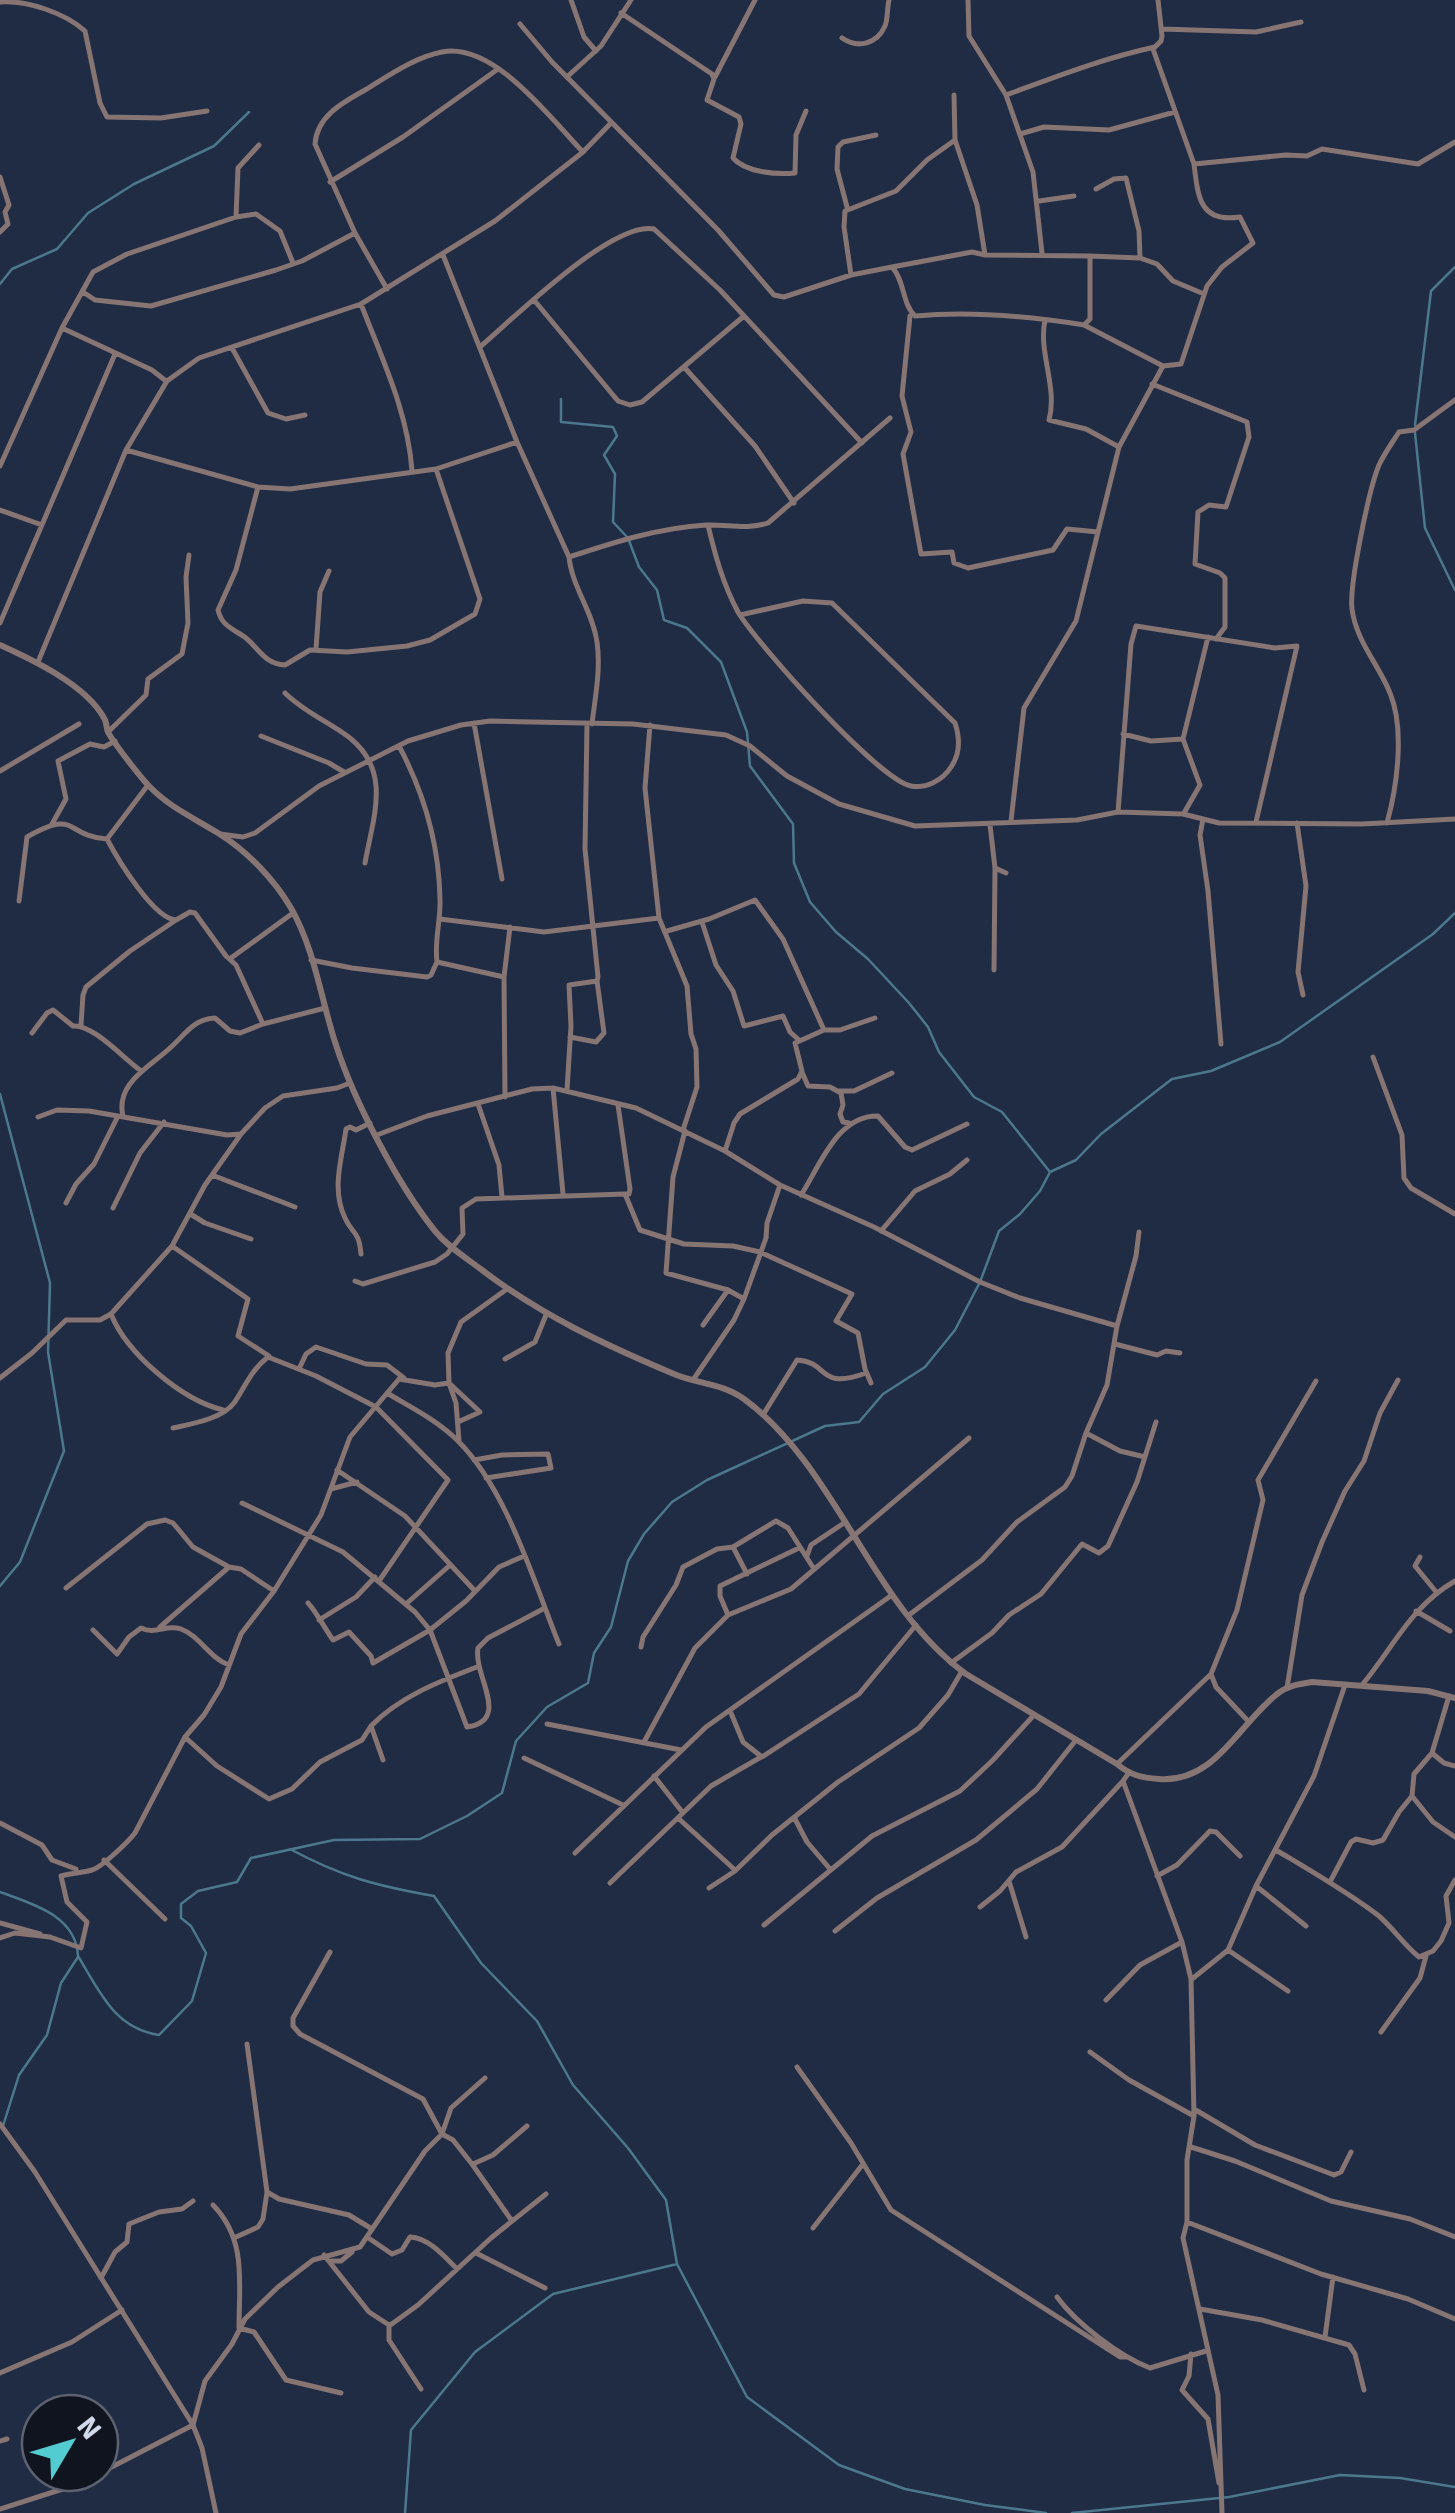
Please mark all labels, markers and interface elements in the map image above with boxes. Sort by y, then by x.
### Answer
north arrow [20,2393,120,2493]
text: N [70,2410,108,2446]

